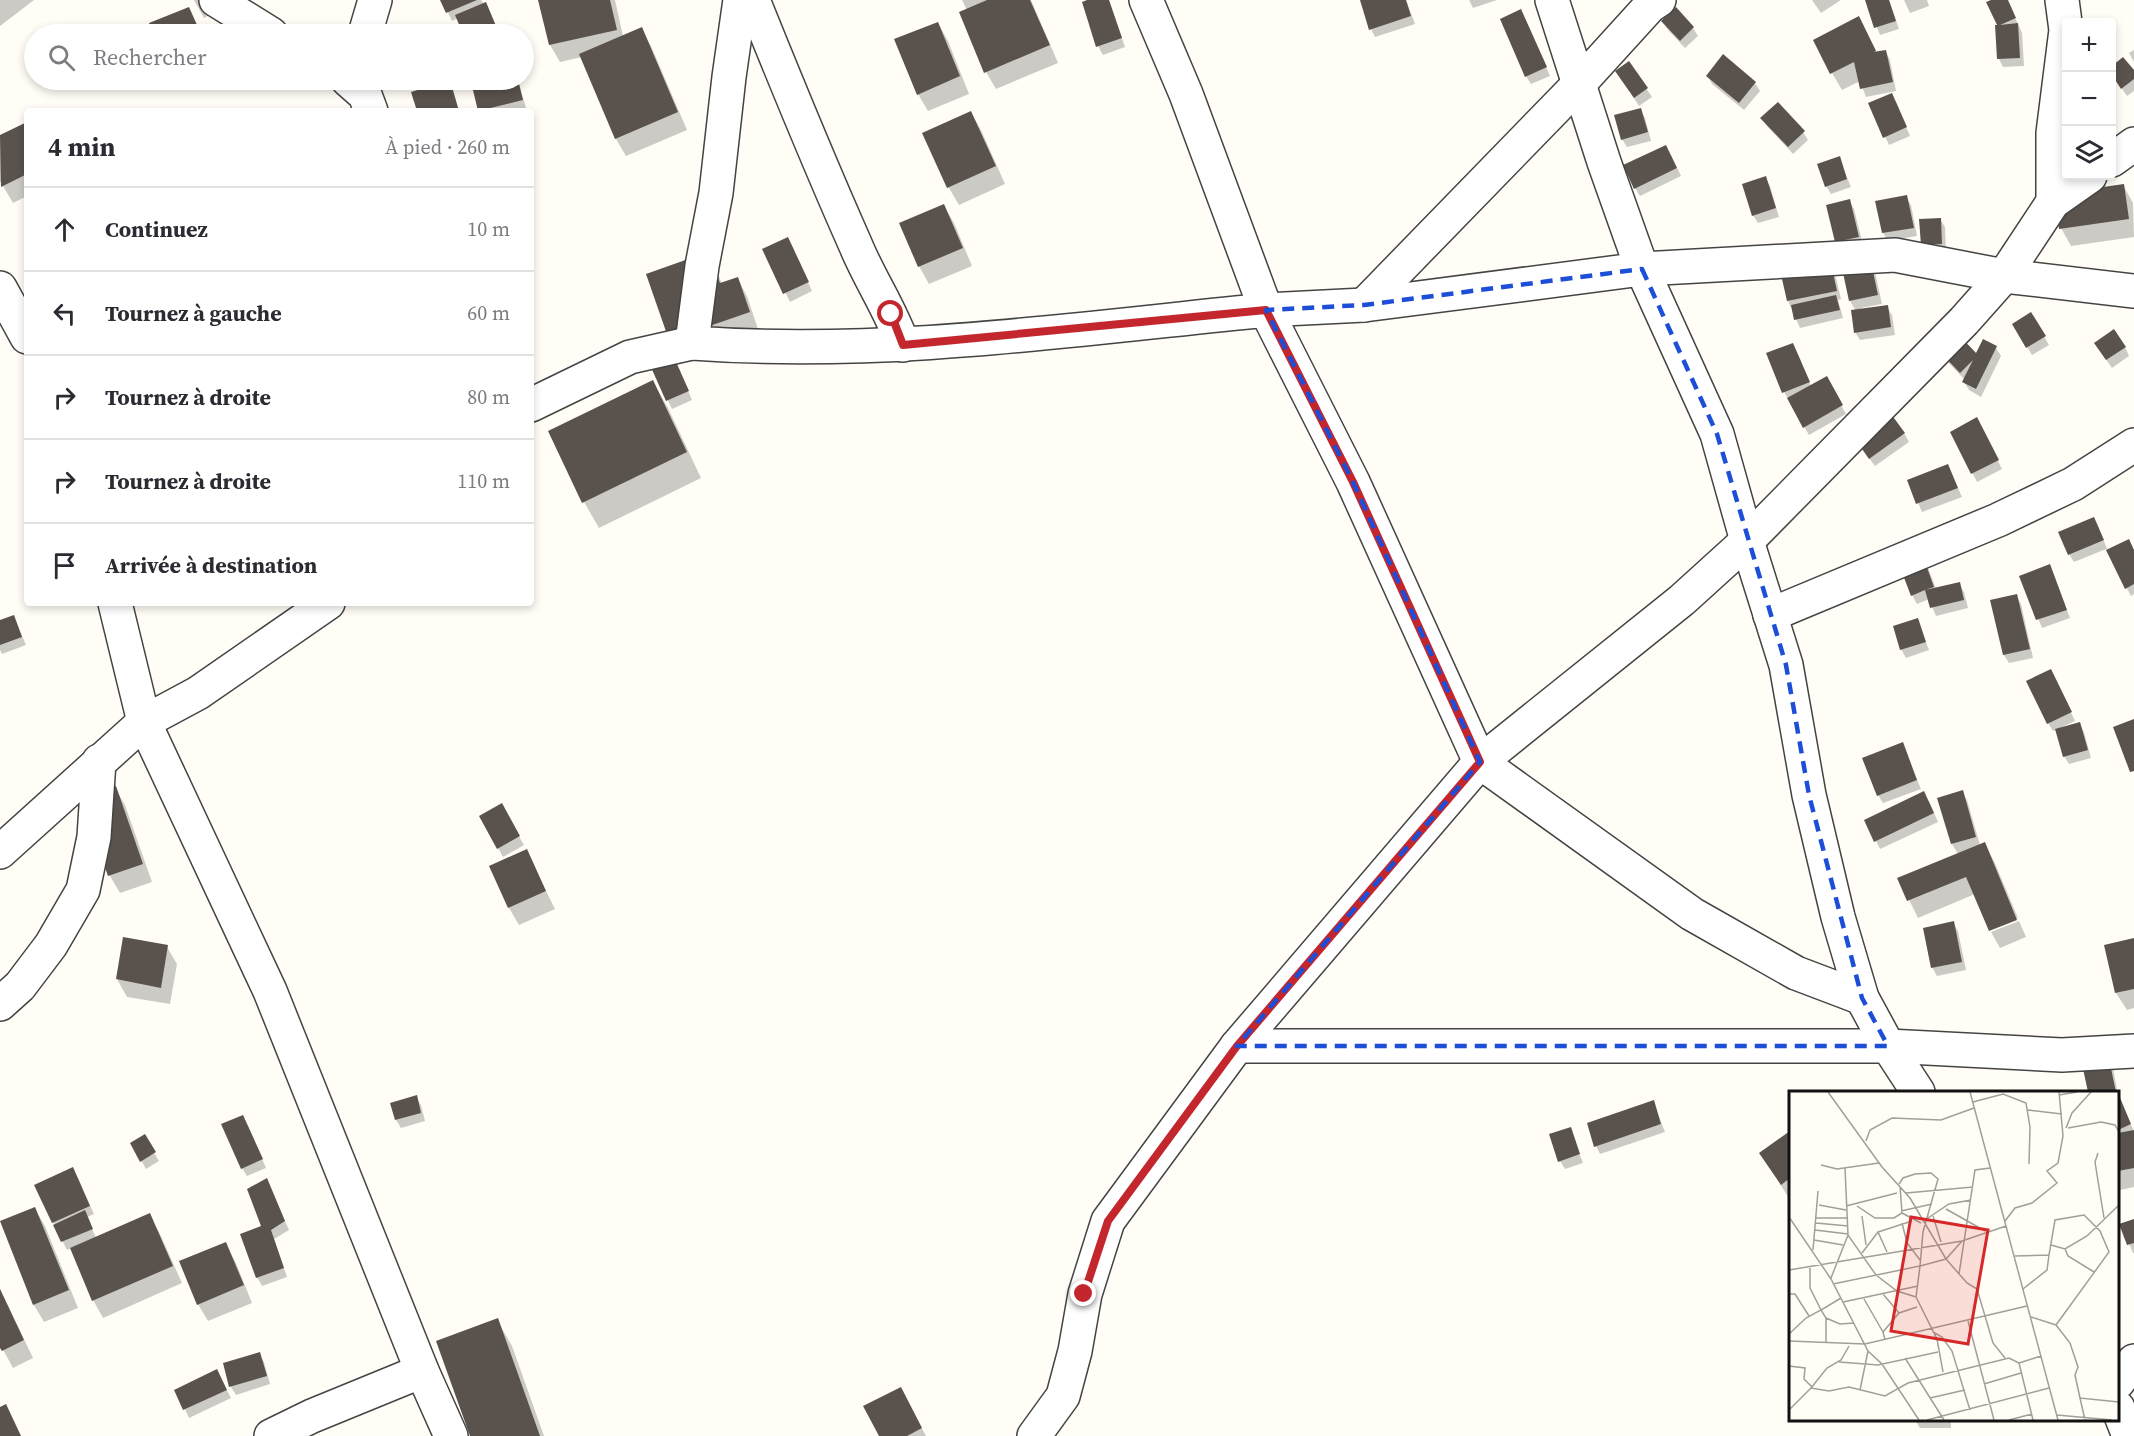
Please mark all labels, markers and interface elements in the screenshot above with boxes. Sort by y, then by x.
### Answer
map controls [2062,18,2116,180]
button: + [2062,18,2116,72]
search box [24,24,534,90]
icon: search [45,41,78,74]
text: Rechercher [93,42,207,72]
button: − [2062,72,2116,126]
button: layers [2062,126,2116,180]
text: 4 min [48,129,115,165]
text: À pied · 260 m [385,133,510,161]
icon: ahead [48,213,81,246]
text: Continuez [105,214,208,244]
text: 10 m [467,215,510,243]
icon: left [48,297,81,330]
text: Tournez à gauche [105,298,282,328]
text: 60 m [467,299,510,327]
route start [877,300,903,326]
icon: right [48,381,81,414]
text: Tournez à droite [105,382,271,412]
text: 80 m [467,383,510,411]
icon: right [48,465,81,498]
text: Tournez à droite [105,466,271,496]
text: 110 m [457,467,510,495]
icon: arrive [48,549,81,582]
text: Arrivée à destination [105,550,317,580]
inset map [1789,1091,2119,1421]
route end [1070,1280,1096,1306]

